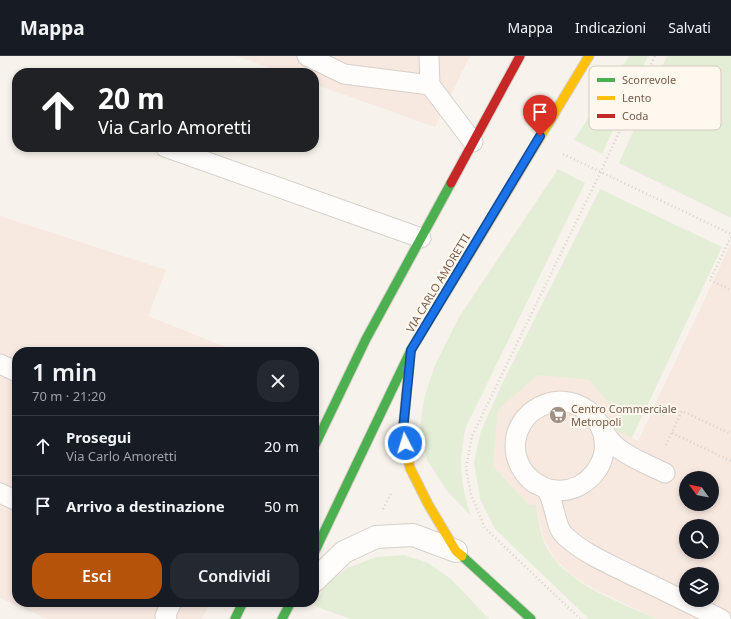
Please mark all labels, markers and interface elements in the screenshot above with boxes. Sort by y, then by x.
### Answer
text: Mappa [20,15,85,41]
text: Mappa [507,18,553,37]
text: Indicazioni [575,18,646,37]
text: Salvati [668,18,711,37]
legend [589,66,721,130]
text: Scorrevole [622,72,676,87]
text: 20 m [98,79,165,117]
icon: ahead [32,84,84,136]
text: Lento [622,90,652,105]
pin [523,95,557,136]
icon: arrive [529,101,551,123]
text: Coda [622,108,649,123]
text: Via Carlo Amoretti [98,115,251,139]
street label: VIA CARLO AMORETTI [402,230,473,335]
text: 1 min [32,355,97,388]
button: close [257,360,299,402]
text: 70 m · 21:20 [32,387,106,405]
place label: Centro Commerciale Metropoli [571,401,677,429]
supermarket icon: Centro Commerciale Metropoli [548,405,568,425]
position arrow [384,422,426,464]
text: Prosegui [66,427,131,447]
icon: ahead [32,435,54,457]
text: 20 m [264,436,299,456]
text: Via Carlo Amoretti [66,447,177,465]
north arrow [679,471,719,511]
map controls [679,471,719,607]
icon: arrive [32,495,54,517]
text: Arrivo a destinazione [66,496,225,516]
text: 50 m [264,496,299,516]
button: search [679,519,719,559]
button: Esci [32,553,162,599]
button: Condividi [170,553,299,599]
button: layers [679,567,719,607]

